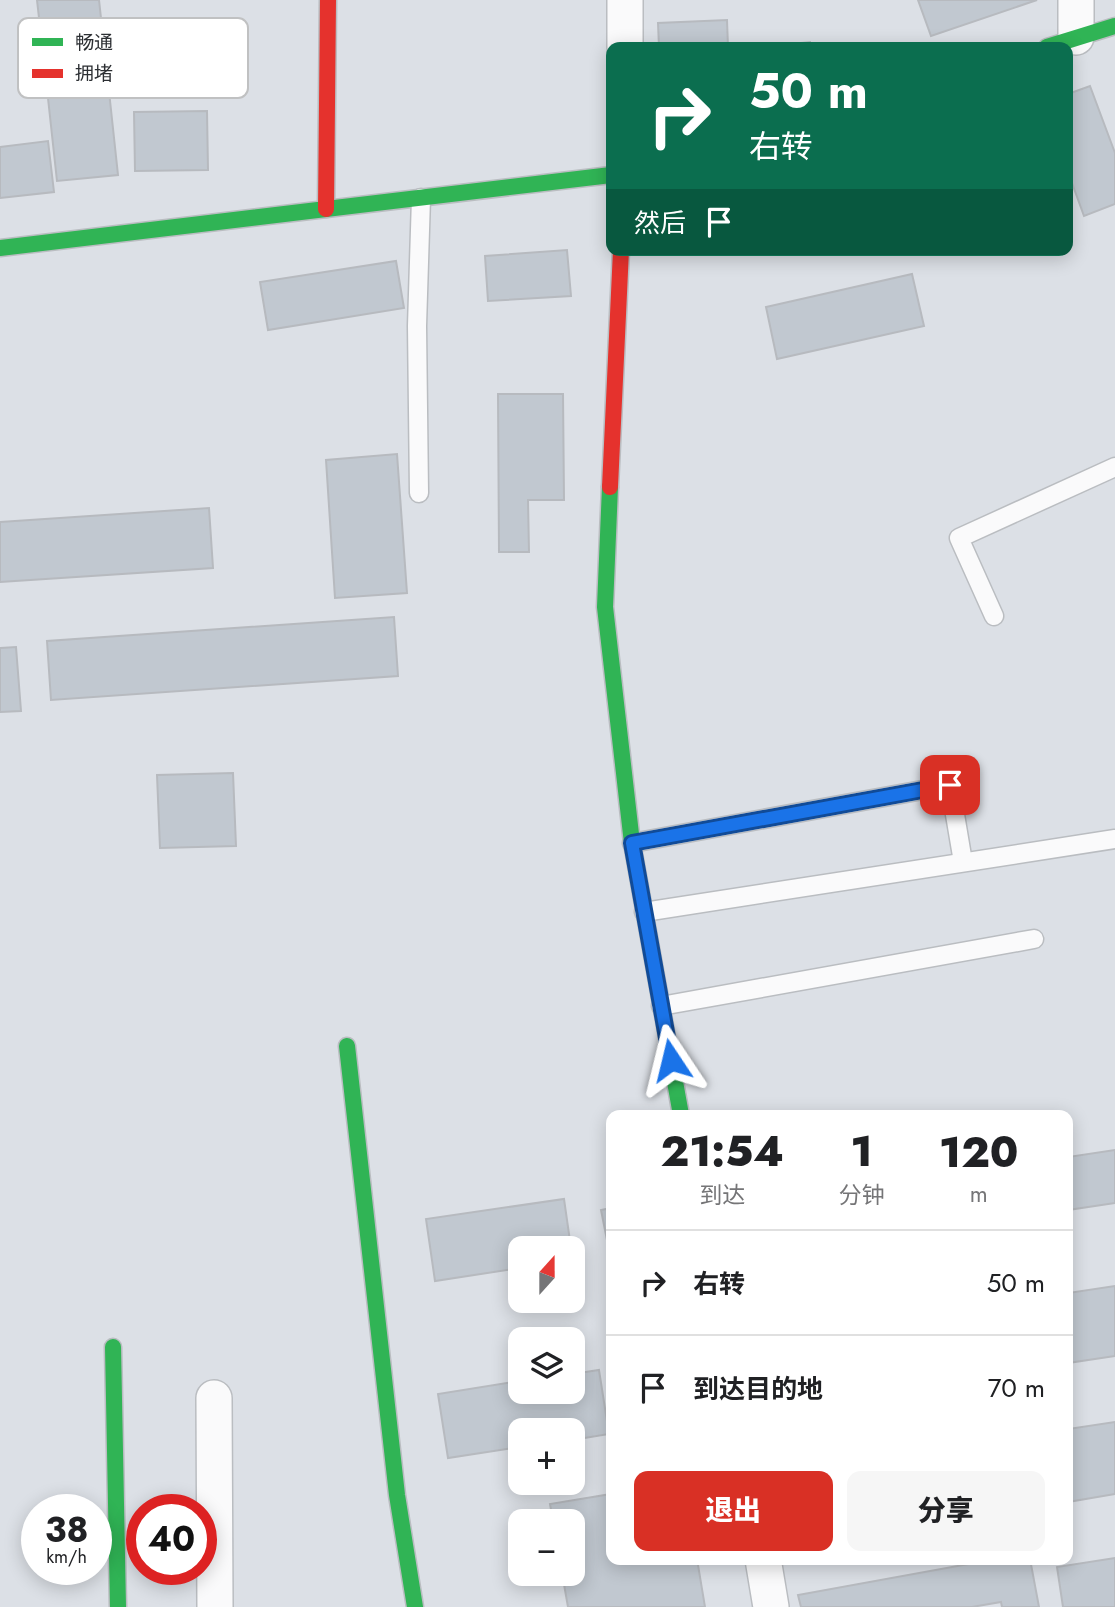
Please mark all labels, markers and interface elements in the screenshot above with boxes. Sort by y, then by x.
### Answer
legend [18,18,248,98]
text: 畅通 [75,29,113,56]
text: 50 m [749,56,868,126]
text: 拥堵 [75,60,113,87]
icon: right [634,70,725,161]
text: 右转 [749,124,813,170]
icon: arrive [700,203,738,241]
text: 然后 [634,204,686,242]
pin [920,755,980,815]
icon: arrive [931,766,969,804]
position arrow [634,1023,708,1097]
text: 21:54 [661,1121,784,1182]
text: 1 [850,1121,873,1182]
text: 120 [939,1122,1018,1183]
text: m [970,1177,988,1211]
text: 到达 [699,1178,745,1212]
text: 分钟 [839,1178,885,1212]
north arrow [508,1236,584,1312]
map controls [508,1236,585,1586]
icon: right [634,1264,672,1302]
text: 50 m [987,1264,1045,1302]
text: 右转 [693,1265,745,1303]
button: layers [508,1327,585,1404]
icon: arrive [634,1369,672,1407]
text: 70 m [988,1369,1045,1407]
text: 到达目的地 [693,1370,823,1408]
button: + [508,1418,585,1495]
button: 退出 [634,1471,833,1551]
button: 分享 [847,1471,1045,1551]
speed limit sign: 40 [126,1494,217,1585]
text: 38 [45,1505,88,1555]
button: − [508,1509,585,1586]
text: km/h [46,1544,87,1570]

